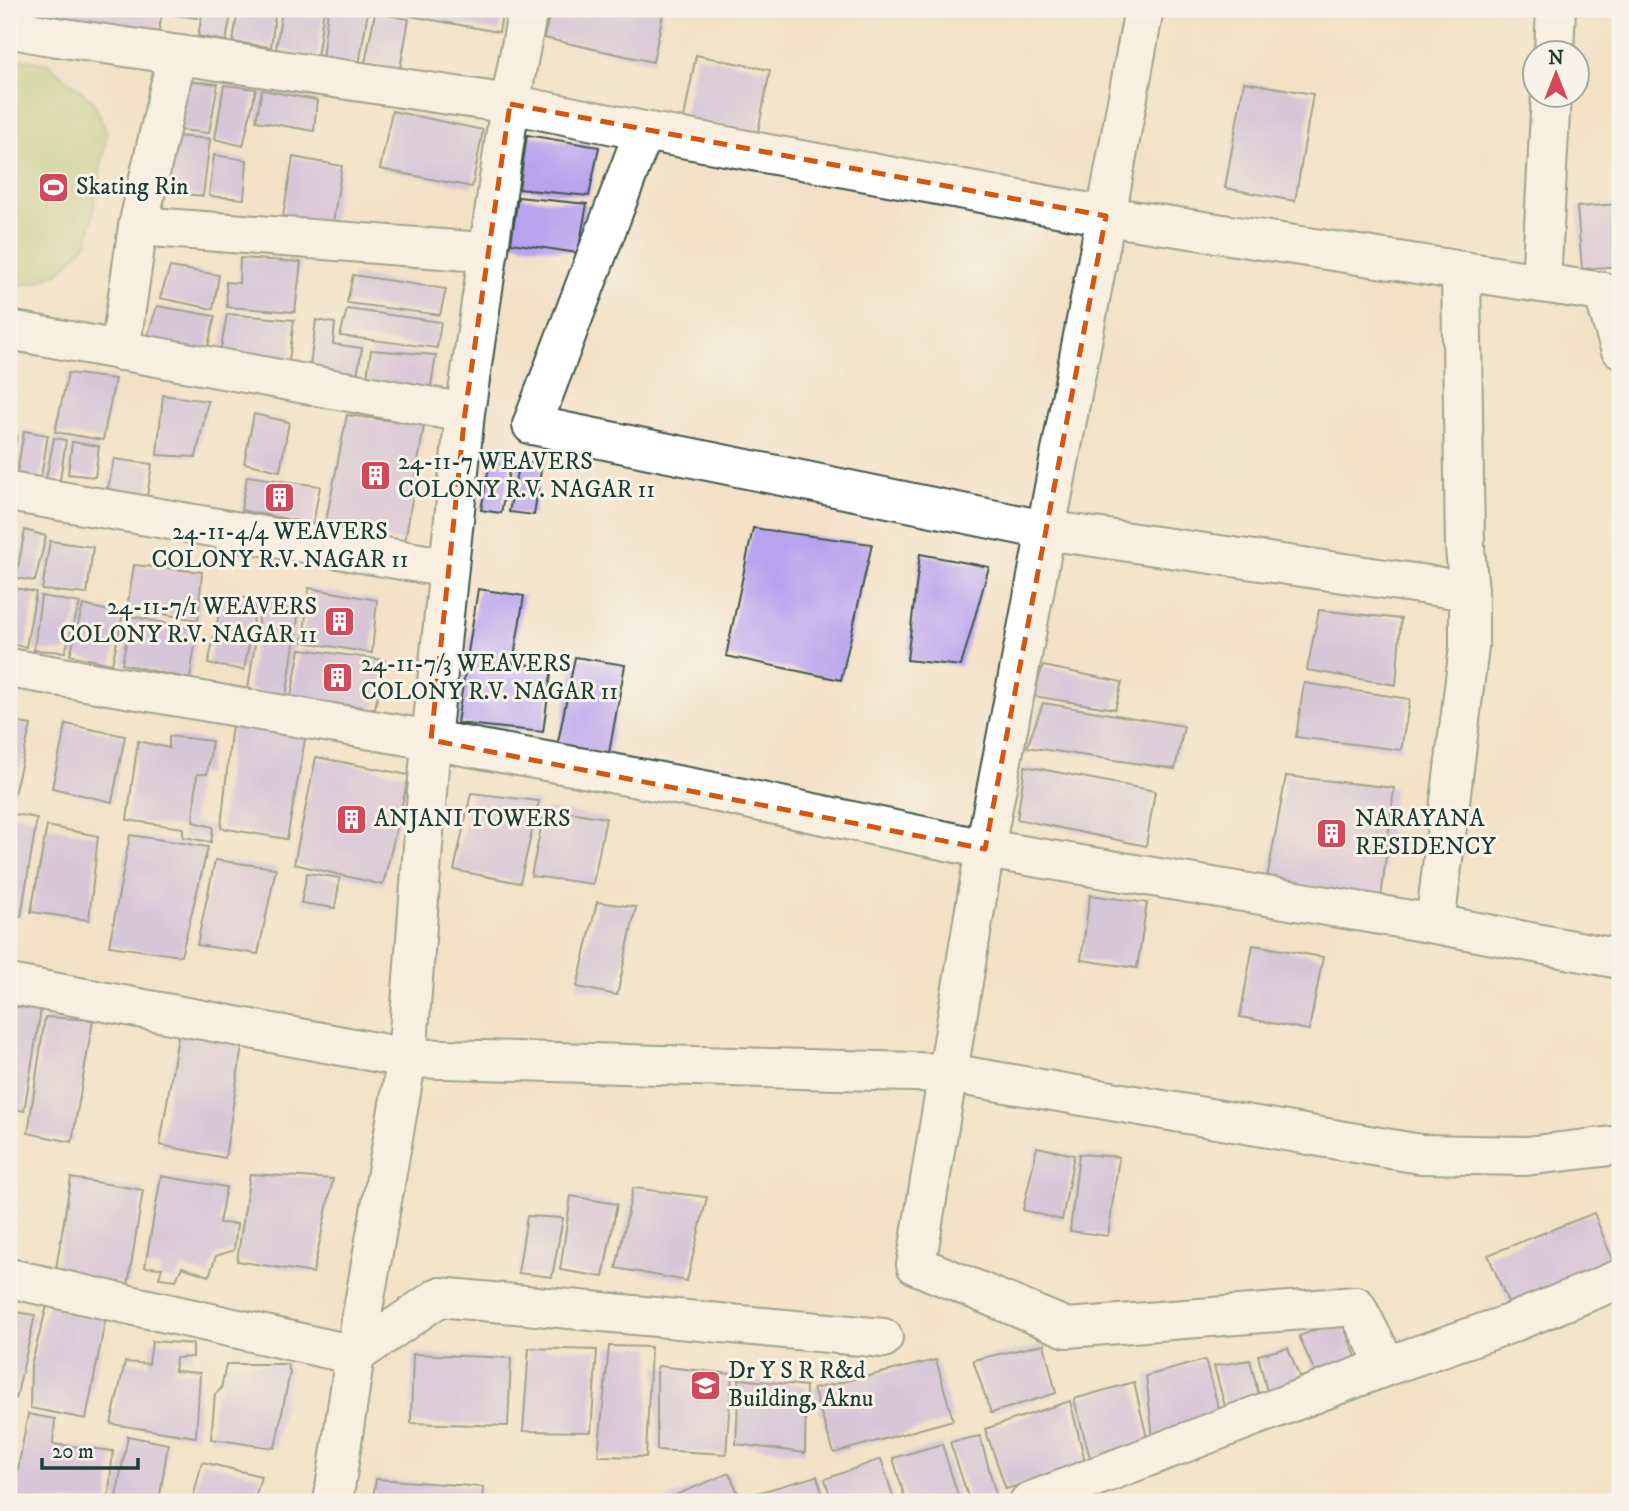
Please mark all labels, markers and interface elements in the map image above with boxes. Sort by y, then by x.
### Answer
north arrow [1520,38,1590,108]
text: N [1548,47,1564,70]
sports icon: Skating Rin [36,170,70,204]
place label: Skating Rin [76,172,189,202]
place label: 24-11-7 WEAVERS COLONY R.V. NAGAR 11 [398,447,655,505]
building icon: 24-11-7 WEAVERS COLONY R.V. NAGAR 11 [358,459,392,493]
building icon: 24-11-4/4 WEAVERS COLONY R.V. NAGAR 11 [263,481,297,515]
place label: 24-11-4/4 WEAVERS COLONY R.V. NAGAR 11 [151,517,409,575]
place label: 24-11-7/1 WEAVERS COLONY R.V. NAGAR 11 [60,592,317,650]
building icon: 24-11-7/1 WEAVERS COLONY R.V. NAGAR 11 [323,604,357,638]
place label: 24-11-7/3 WEAVERS COLONY R.V. NAGAR 11 [361,649,618,707]
building icon: 24-11-7/3 WEAVERS COLONY R.V. NAGAR 11 [321,661,355,695]
building icon: ANJANI TOWERS [334,802,368,836]
place label: ANJANI TOWERS [374,804,571,834]
place label: NARAYANA RESIDENCY [1355,804,1496,862]
building icon: NARAYANA RESIDENCY [1315,816,1349,850]
place label: Dr Y S R R&d Building, Aknu [728,1356,873,1414]
school or university icon: Dr Y S R R&d Building, Aknu [688,1368,722,1402]
scale bar [42,1427,138,1471]
text: 20 m [52,1439,94,1465]

